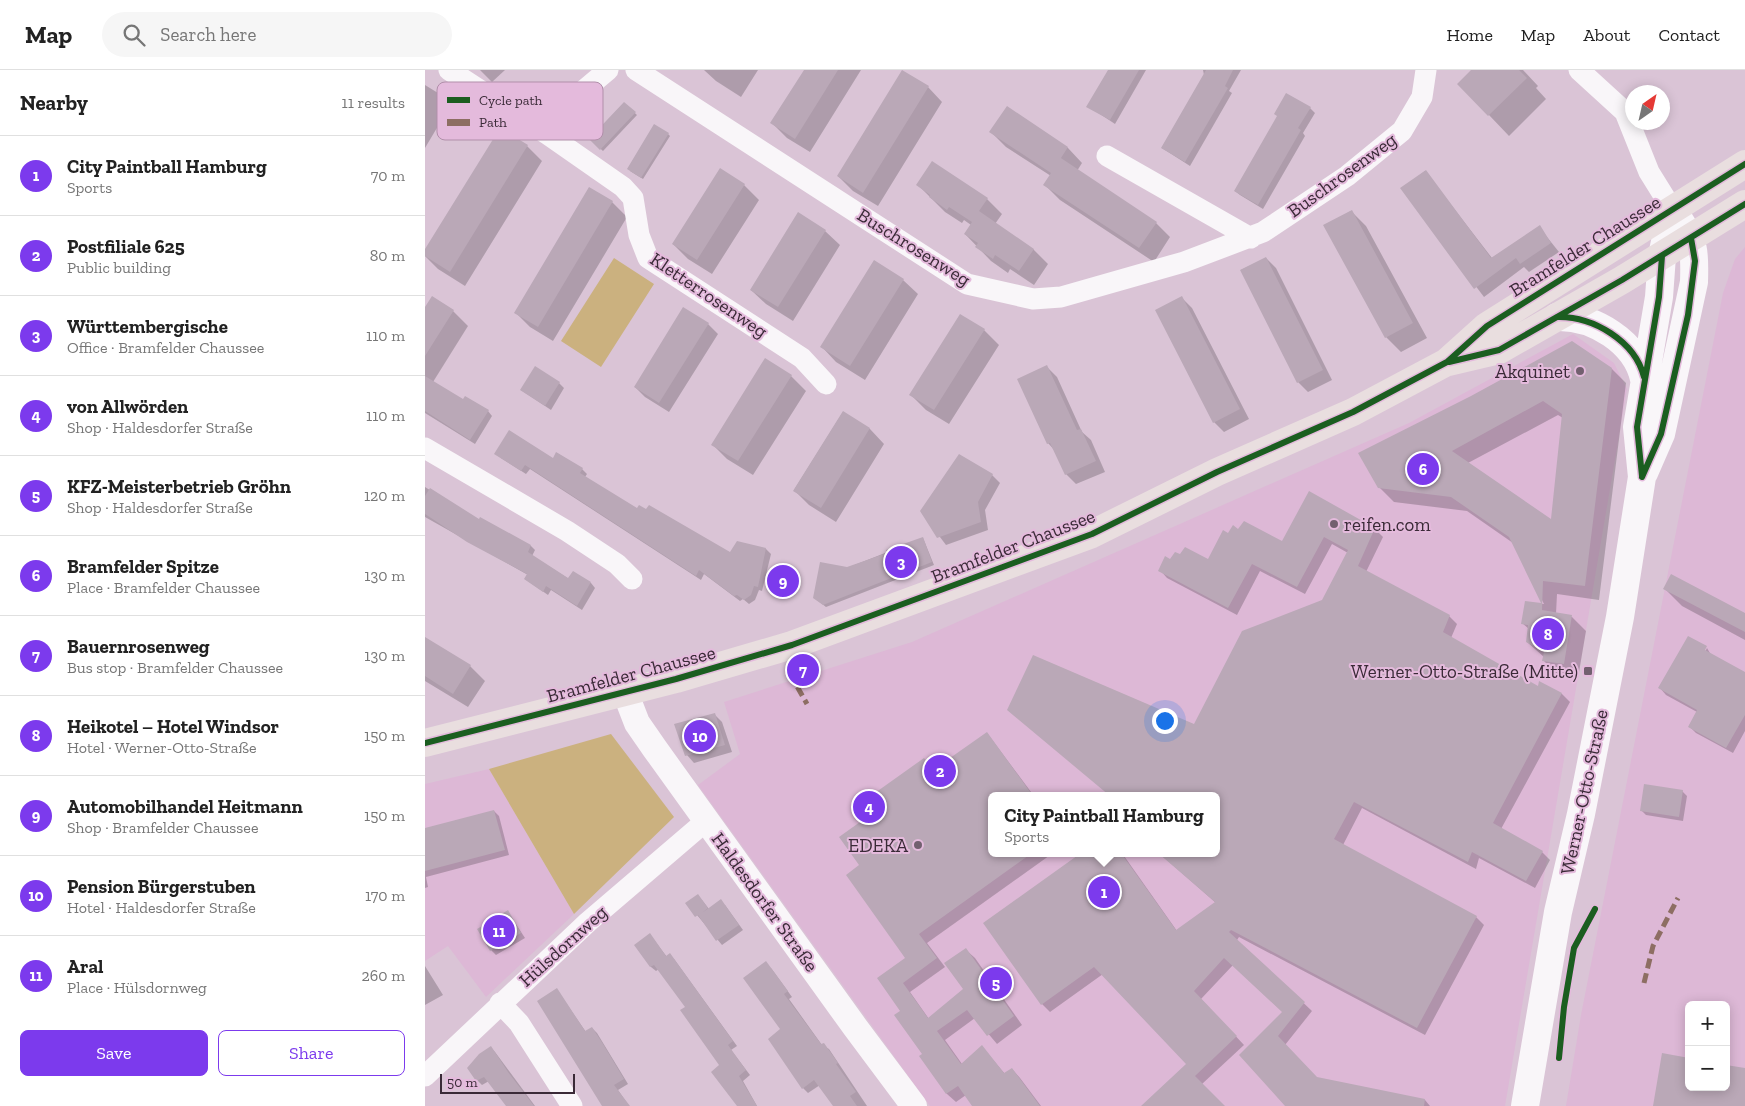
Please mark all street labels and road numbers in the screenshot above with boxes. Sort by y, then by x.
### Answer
street label: Buschrosenweg [1283,127,1401,222]
street label: Bramfelder Chaussee [1505,190,1665,302]
street label: Buschrosenweg [853,203,975,291]
street label: Kletterrosenweg [646,247,772,343]
street label: Bramfelder Chaussee [928,504,1098,588]
street label: Bramfelder Chaussee [544,640,718,708]
street label: Werner-Otto-Straße [1555,707,1613,877]
street label: Haldesdorfer Straße [707,828,823,976]
street label: Hülsdornweg [514,900,612,991]

